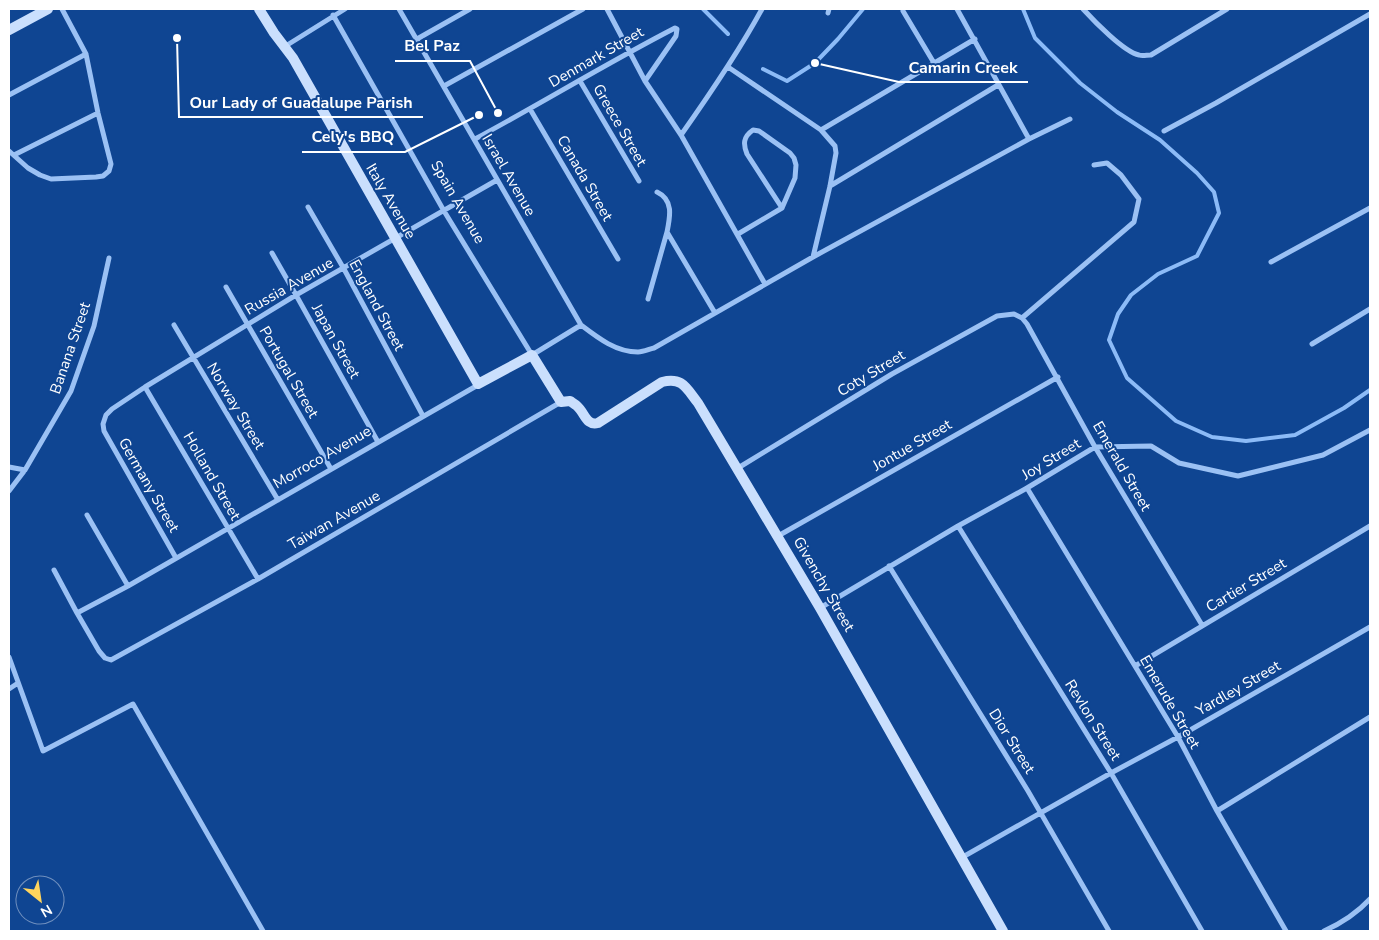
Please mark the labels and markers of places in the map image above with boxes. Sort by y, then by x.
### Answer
callout: Bel Paz [395,30,470,61]
callout: Camarin Creek [899,51,1028,82]
callout: Our Lady of Guadalupe Parish [179,86,423,117]
callout: Cely's BBQ [302,121,405,152]

